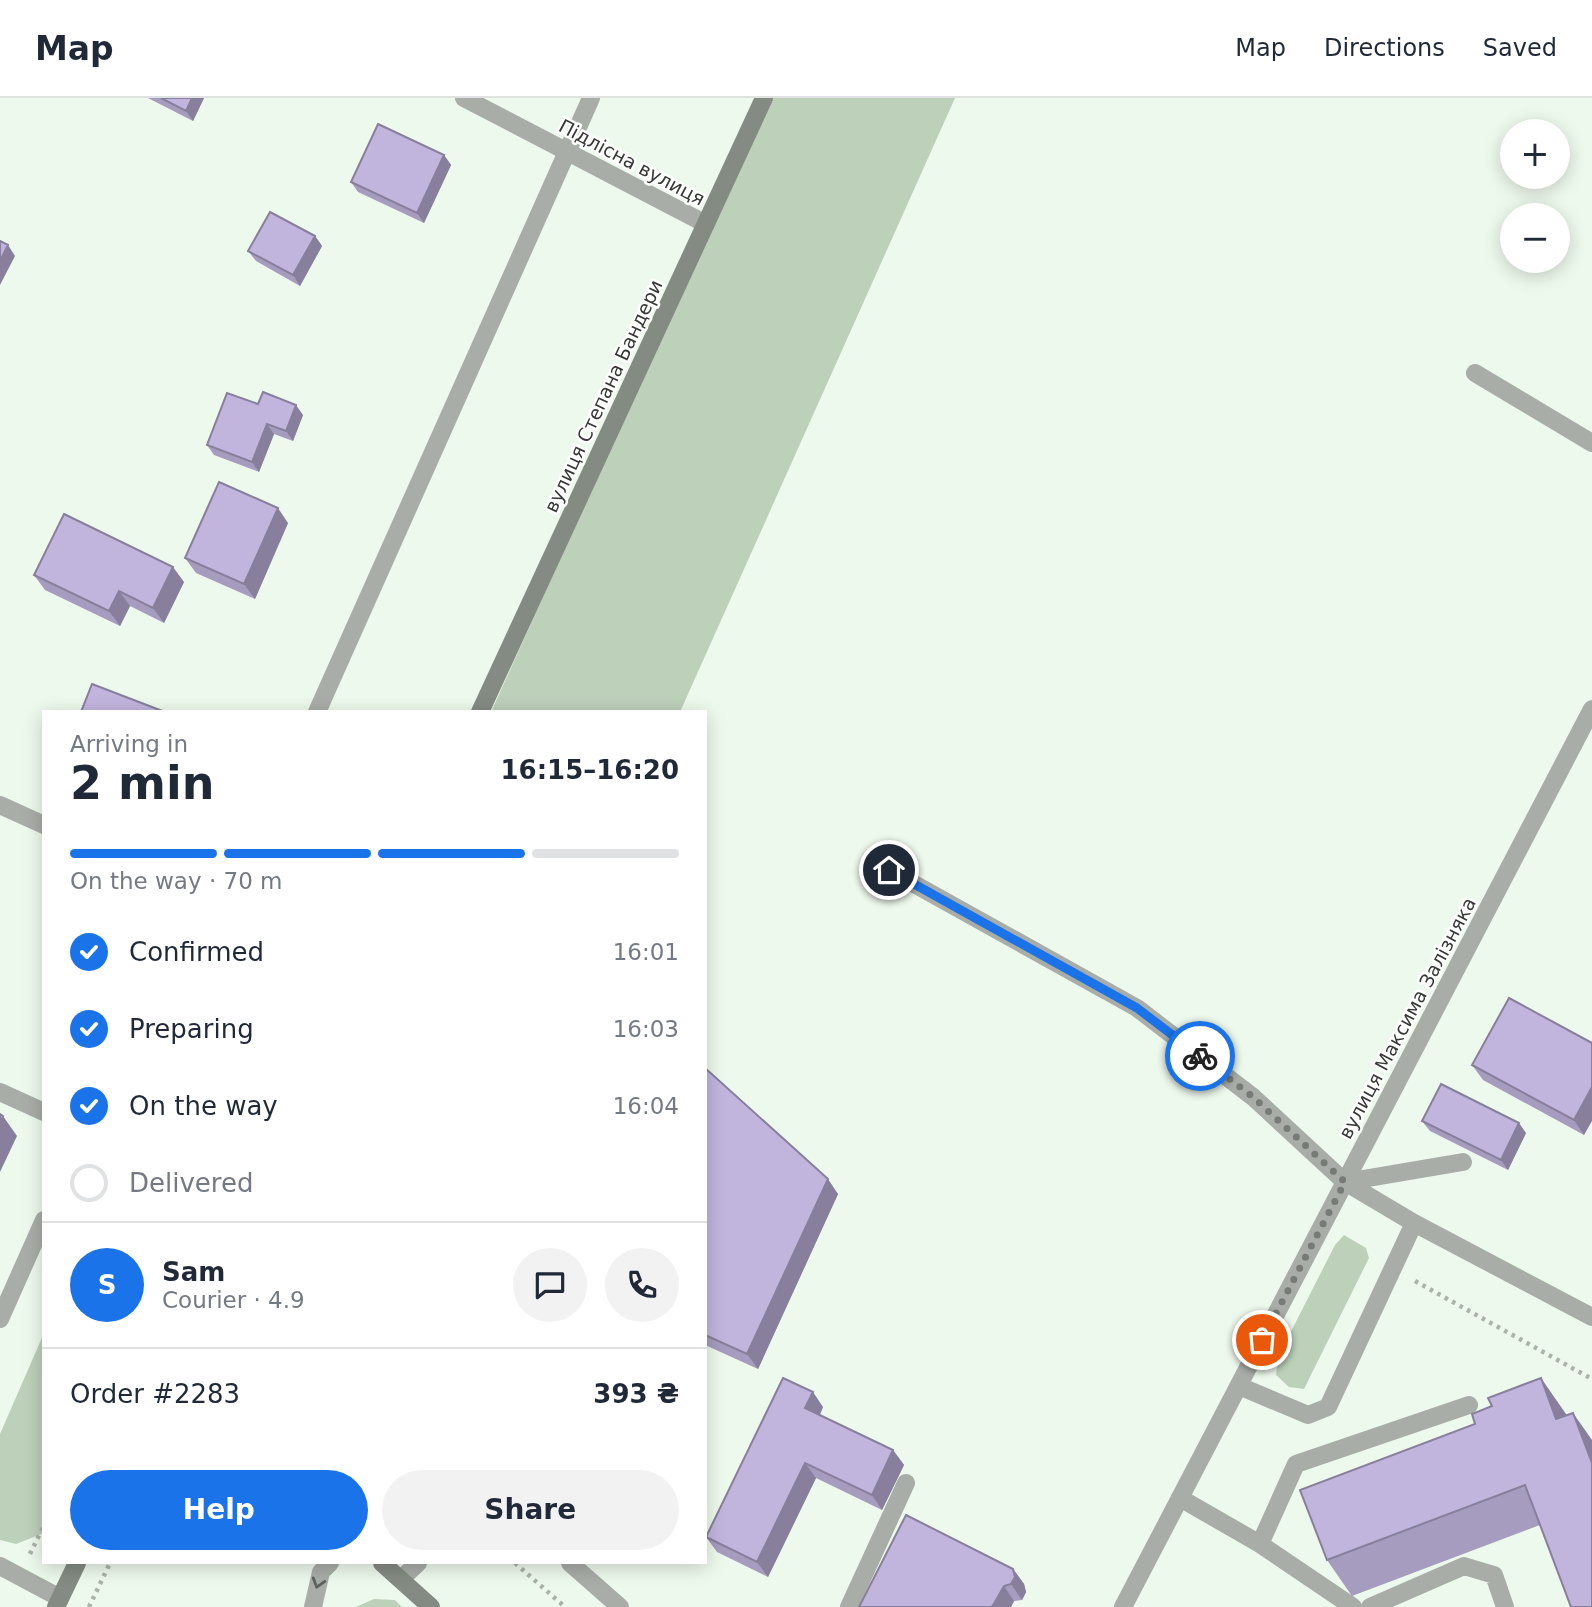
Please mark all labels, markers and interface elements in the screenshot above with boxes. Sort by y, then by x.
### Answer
text: Map [35,29,114,68]
text: Map [1235,34,1286,62]
text: Directions [1324,34,1445,62]
text: Saved [1483,34,1557,62]
street label: Підлісна вулиця [555,114,709,210]
map controls [1500,119,1570,273]
button: + [1500,119,1570,189]
button: − [1500,203,1570,273]
street label: вулиця Степана Бандери [539,276,667,516]
text: Arriving in [70,731,188,757]
text: 16:15–16:20 [500,755,679,785]
text: 2 min [70,756,214,810]
pin [859,840,919,900]
icon: home [870,851,908,889]
text: On the way · 70 m [70,868,282,894]
street label: вулиця Максима Залізняка [1334,894,1480,1142]
icon: check [70,933,108,971]
text: Confirmed [129,937,264,967]
text: 16:01 [613,939,679,965]
icon: check [70,1010,108,1048]
text: Preparing [129,1014,254,1044]
text: 16:03 [613,1016,679,1042]
courier [1165,1021,1235,1091]
icon: bike [1181,1037,1219,1075]
icon: check [70,1087,108,1125]
text: On the way [129,1091,278,1121]
text: 16:04 [613,1093,679,1119]
text: Delivered [129,1168,253,1198]
button: chat [513,1248,587,1322]
button: phone [605,1248,679,1322]
text: Sam [162,1257,225,1287]
text: S [98,1270,116,1300]
text: Courier · 4.9 [162,1287,305,1313]
pin [1232,1310,1292,1370]
icon: bag [1243,1321,1281,1359]
text: Order #2283 [70,1379,240,1409]
text: 393 ₴ [593,1379,679,1409]
button: Help [70,1470,368,1550]
button: Share [382,1470,679,1550]
one-way arrow [312,1577,327,1589]

